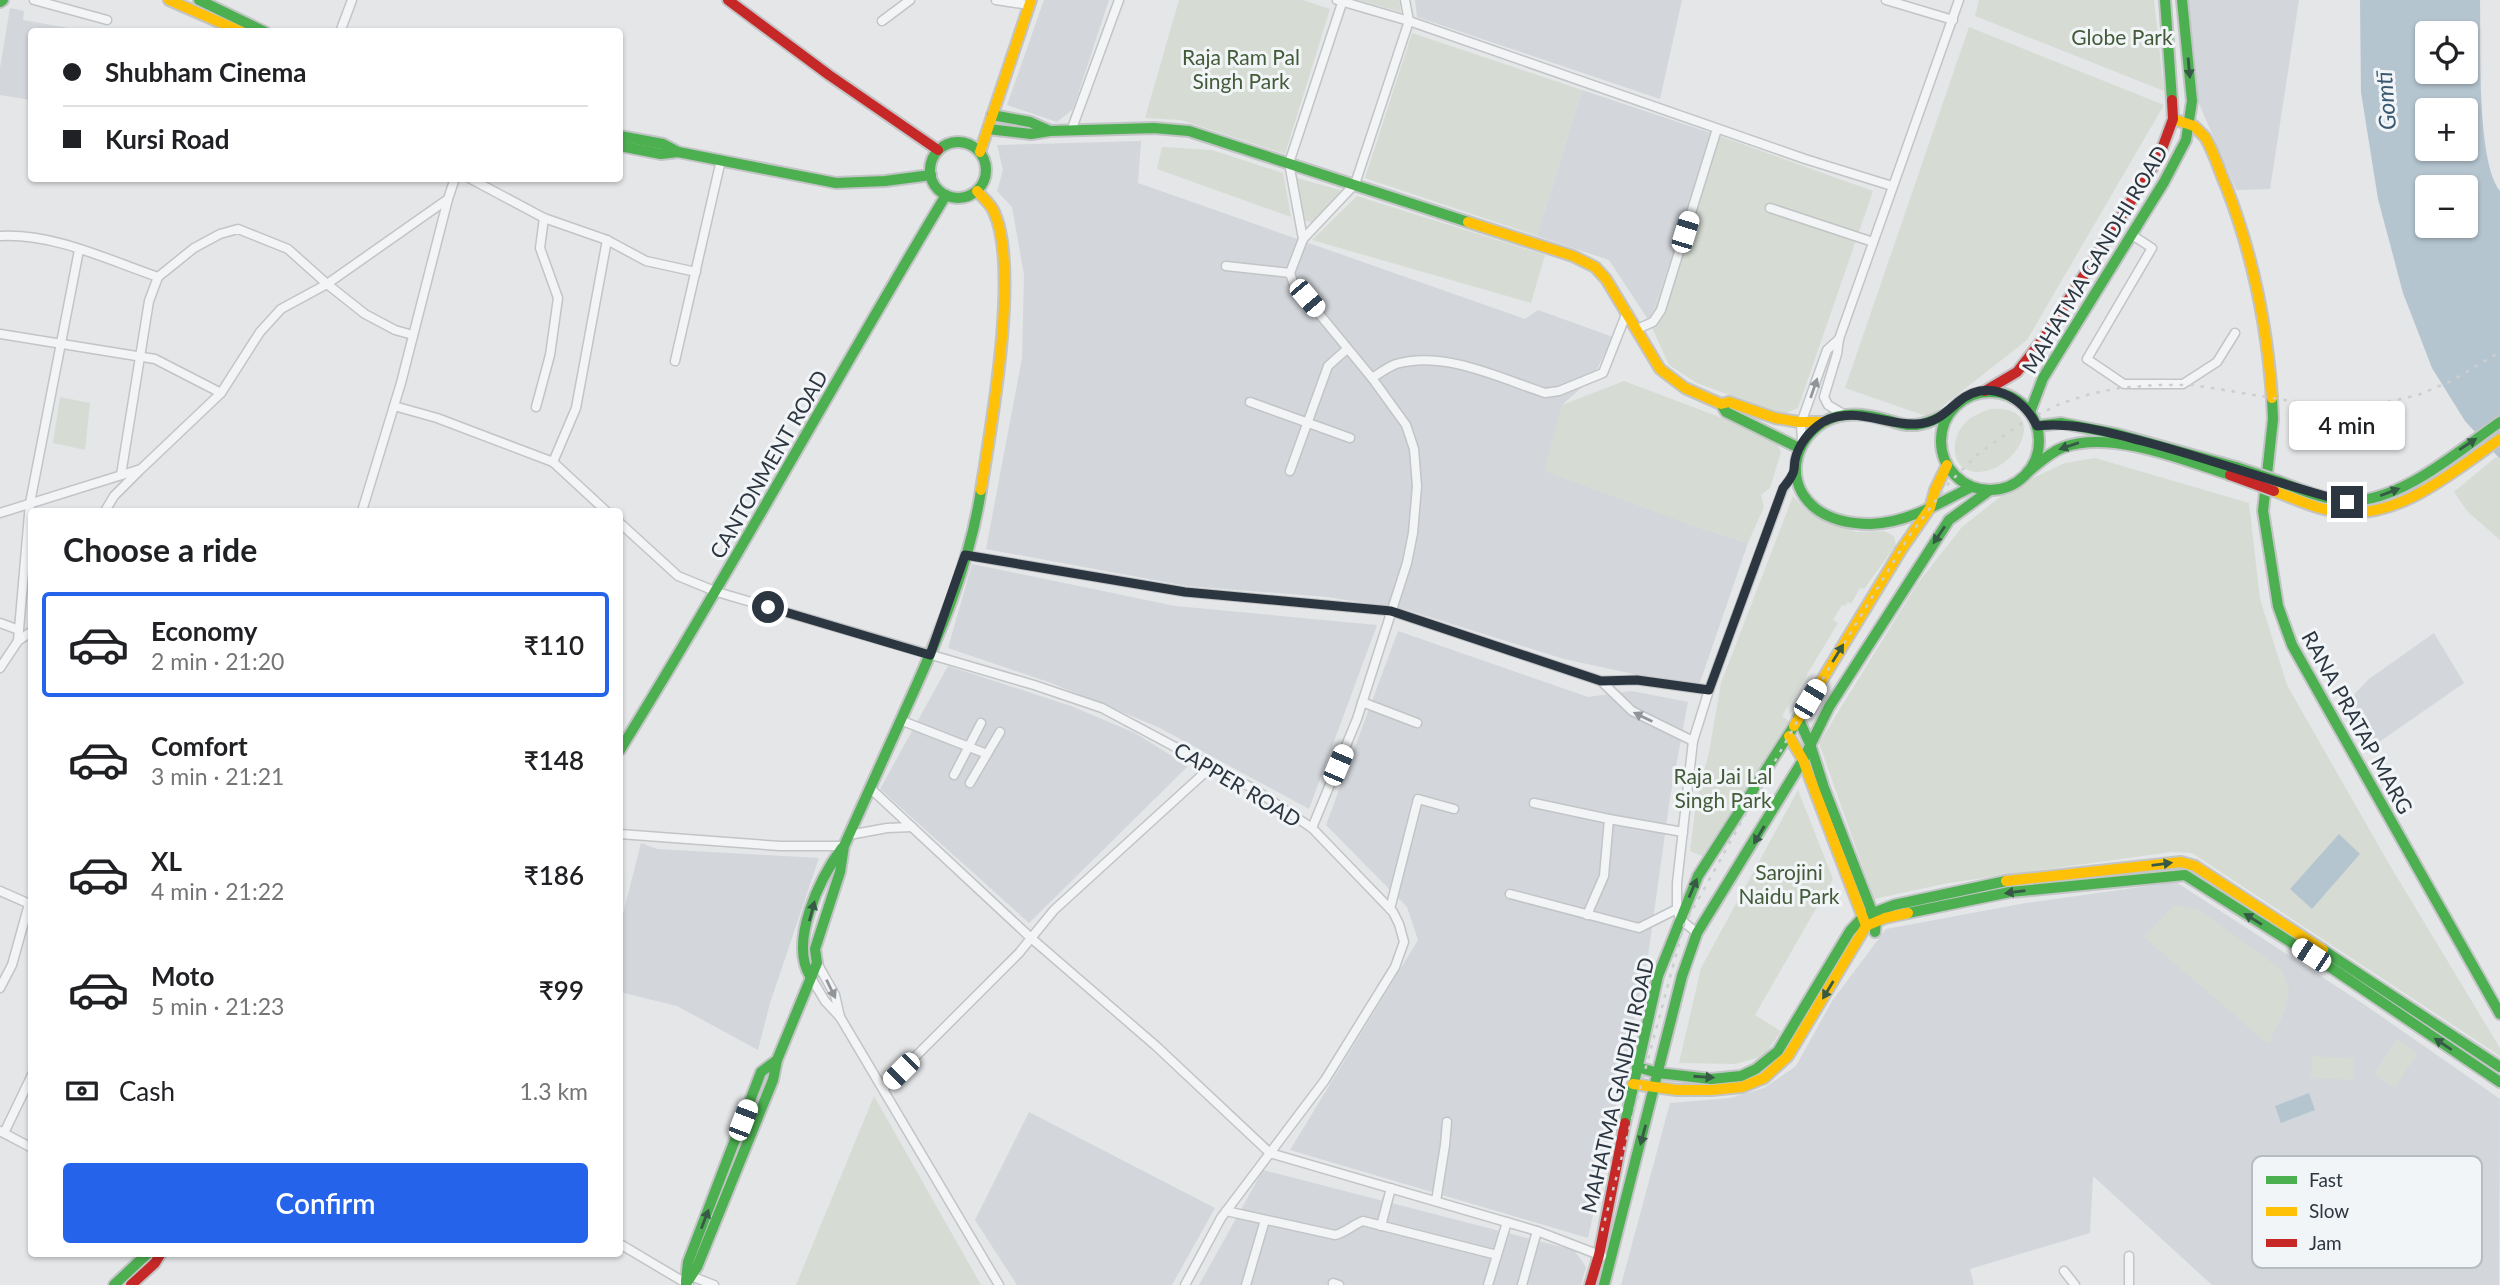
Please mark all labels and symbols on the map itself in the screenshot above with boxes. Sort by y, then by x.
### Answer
park label: Globe Park [2071,24,2173,49]
park label: Raja Ram Pal Singh Park [1182,44,1300,93]
one-way arrow [2183,57,2194,79]
water label: Gomtī [2369,69,2401,131]
street label: MAHATMA GANDHI ROAD [2016,140,2172,378]
car [1669,209,1702,255]
car [1286,275,1329,321]
street label: CANTONMENT ROAD [704,365,832,563]
one-way arrow [1809,378,1820,399]
callout: 4 min [2289,400,2405,449]
one-way arrow [2459,437,2477,451]
one-way arrow [2059,442,2080,452]
route end [2331,486,2363,518]
one-way arrow [2380,486,2401,497]
one-way arrow [1932,526,1946,544]
route start [752,591,784,623]
street label: RANA PRATAP MARG [2297,626,2419,818]
one-way arrow [1831,643,1844,662]
car [1791,676,1830,722]
one-way arrow [1633,711,1653,722]
street label: CAPPER ROAD [1170,736,1306,832]
car [1321,742,1356,788]
park label: Raja Jai Lal Singh Park [1673,763,1773,812]
one-way arrow [1753,825,1766,844]
park label: Sarojini Naidu Park [1738,859,1840,908]
one-way arrow [2151,859,2173,870]
one-way arrow [1687,878,1699,898]
one-way arrow [2004,886,2026,897]
one-way arrow [807,900,818,922]
one-way arrow [2244,912,2263,925]
car [2288,935,2335,975]
street label: MAHATMA GANDHI ROAD [1575,955,1659,1215]
one-way arrow [825,979,837,999]
one-way arrow [1822,980,1834,999]
one-way arrow [2434,1038,2453,1051]
car [879,1049,924,1093]
one-way arrow [1693,1072,1715,1083]
car [726,1097,761,1143]
one-way arrow [1637,1124,1648,1146]
legend [2252,1156,2482,1268]
text: Fast [2309,1168,2343,1191]
text: Slow [2309,1199,2349,1222]
one-way arrow [699,1208,710,1229]
text: Jam [2309,1231,2342,1254]

